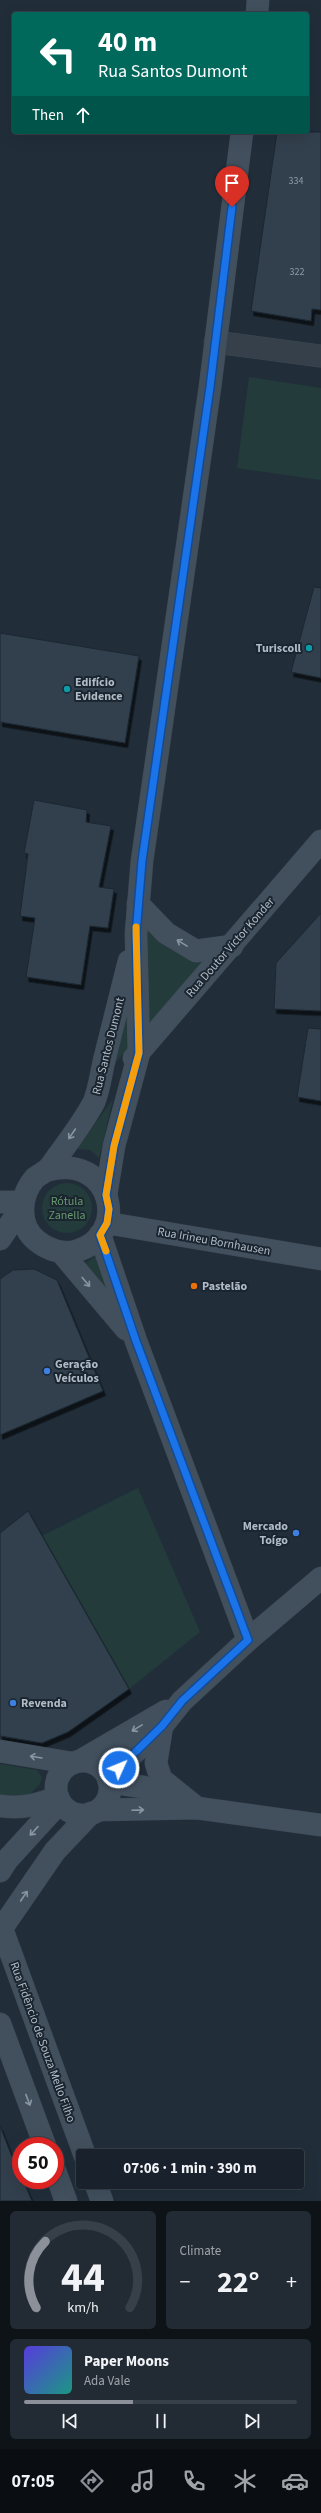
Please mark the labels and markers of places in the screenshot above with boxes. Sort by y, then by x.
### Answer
pin [215,166,249,207]
place label: Turiscoll [256,640,302,657]
marker: Turiscoll [304,643,314,653]
place label: Edifício Evidence [75,674,123,705]
marker: Edifício Evidence [62,684,72,694]
place label: Pastelão [202,1278,247,1295]
marker: Pastelão [189,1281,199,1291]
place label: Geração Veículos [54,1356,99,1387]
marker: Geração Veículos [42,1366,52,1376]
place label: Mercado Toígo [243,1518,288,1549]
marker: Mercado Toígo [291,1528,301,1538]
place label: Revenda [21,1695,67,1712]
marker: Revenda [8,1698,18,1708]

